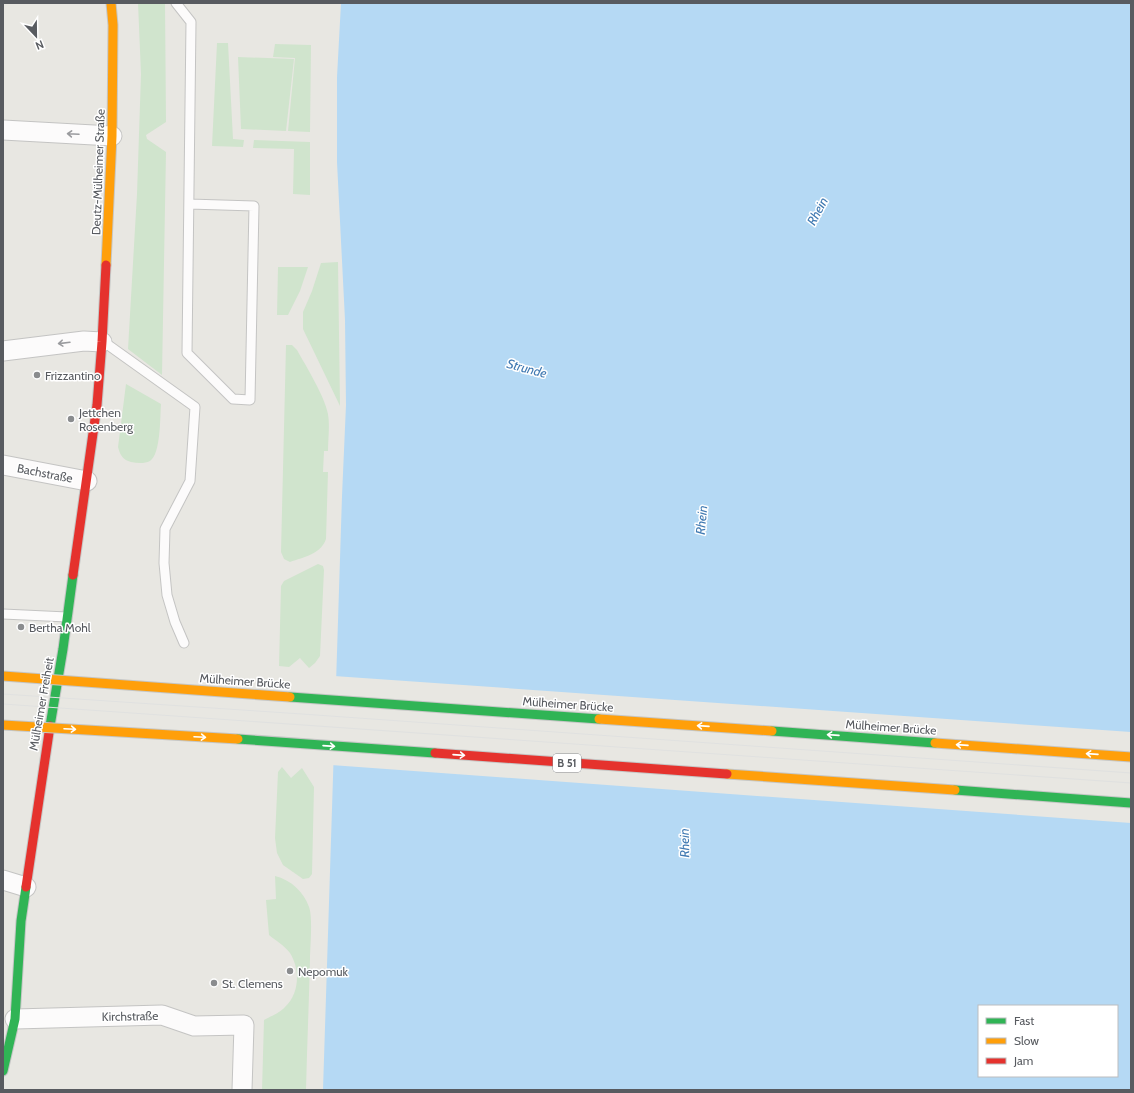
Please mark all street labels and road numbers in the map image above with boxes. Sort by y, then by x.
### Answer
street label: Deutz-Mülheimer Straße [88,109,108,235]
street label: Bachstraße [16,460,74,486]
street label: Mülheimer Freiheit [25,656,57,752]
street label: Mülheimer Brücke [199,670,291,692]
street label: Mülheimer Brücke [522,693,614,715]
street label: Mülheimer Brücke [845,716,937,738]
road number: B 51 [553,754,581,772]
street label: Kirchstraße [102,1008,158,1024]

